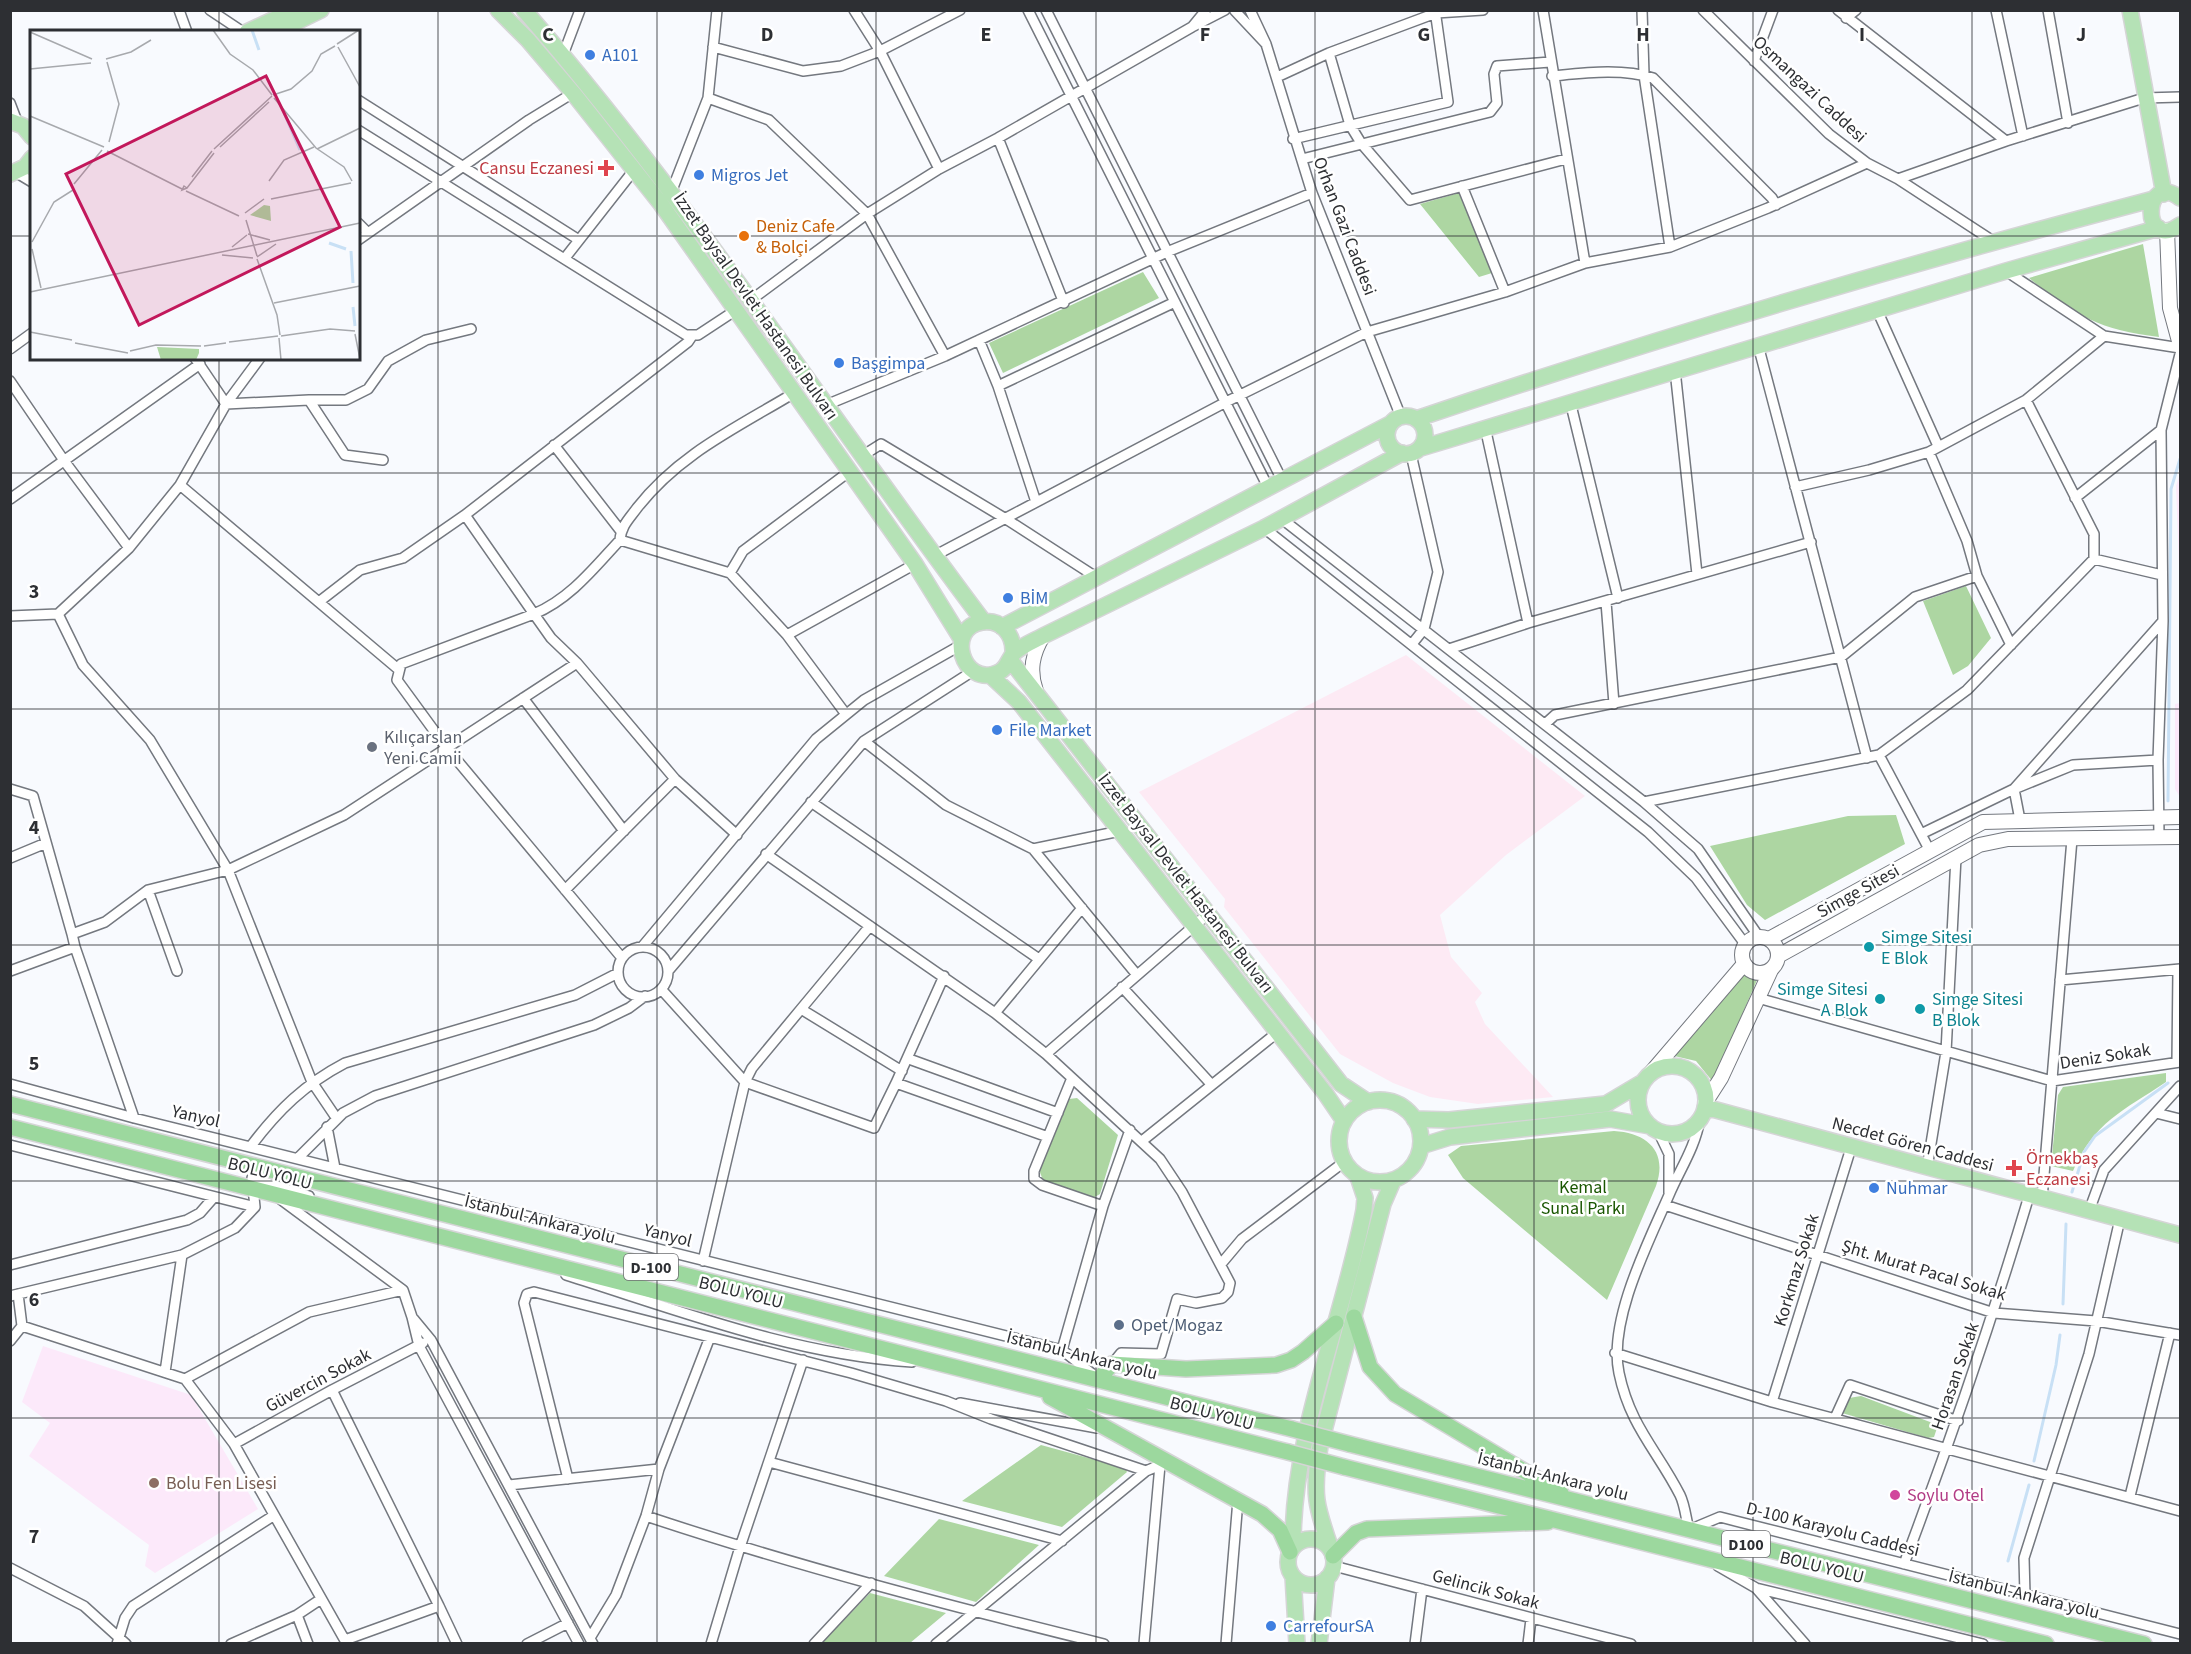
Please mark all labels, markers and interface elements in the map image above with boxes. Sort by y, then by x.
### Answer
text: C [542,21,554,49]
text: D [761,21,773,49]
text: E [981,21,991,49]
text: F [1200,21,1210,49]
text: G [1418,21,1430,49]
text: H [1636,21,1650,49]
text: I [1859,21,1865,49]
text: J [2076,21,2086,49]
inset map [30,30,360,360]
street label: Osmangazi Caddesi [1747,30,1872,149]
place label: A101 [602,43,639,68]
marker: A101 [583,48,597,62]
street label: Orhan Gazi Caddesi [1307,153,1382,299]
place label: Cansu Eczanesi [479,156,594,181]
marker: Cansu Eczanesi [599,161,613,175]
place label: Migros Jet [711,163,788,188]
marker: Migros Jet [692,168,706,182]
street label: İzzet Baysal Devlet Hastanesi Bulvarı [667,187,844,425]
place label: Deniz Cafe & Bolçi [756,214,835,260]
marker: Deniz Cafe & Bolçi [737,229,751,243]
place label: Başgimpa [851,351,925,376]
marker: Başgimpa [832,356,846,370]
text: 3 [29,578,39,606]
place label: BİM [1020,586,1048,611]
marker: BİM [1001,591,1015,605]
place label: File Market [1009,718,1091,743]
marker: File Market [990,723,1004,737]
place label: Kılıçarslan Yeni Camii [383,725,462,771]
marker: Kılıçarslan Yeni Camii [365,740,379,754]
street label: İzzet Baysal Devlet Hastanesi Bulvarı [1092,768,1279,998]
text: 4 [29,814,40,842]
street label: Simge Sitesi [1812,858,1904,924]
place label: Simge Sitesi E Blok [1881,925,1972,971]
marker: Simge Sitesi E Blok [1862,940,1876,954]
place label: Simge Sitesi A Blok [1777,977,1868,1023]
place label: Simge Sitesi B Blok [1932,987,2023,1033]
marker: Simge Sitesi A Blok [1873,992,1887,1006]
marker: Simge Sitesi B Blok [1913,1002,1927,1016]
street label: Deniz Sokak [2058,1037,2152,1076]
text: 5 [29,1050,39,1078]
street label: Yanyol [168,1099,223,1134]
street label: Necdet Gören Caddesi [1829,1111,1996,1178]
place label: Örnekbaş Eczanesi [2026,1146,2098,1192]
street label: BOLU YOLU [225,1151,315,1196]
marker: Örnekbaş Eczanesi [2007,1161,2021,1175]
park label: Kemal Sunal Parkı [1541,1175,1625,1221]
place label: Nuhmar [1886,1176,1948,1201]
marker: Nuhmar [1867,1181,1881,1195]
street label: İstanbul-Ankara yolu [462,1189,618,1250]
street label: Korkmaz Sokak [1767,1211,1825,1330]
street label: Yanyol [640,1217,695,1254]
street label: Şht. Murat Pacal Sokak [1839,1234,2009,1307]
road number: D-100 [624,1254,678,1280]
street label: BOLU YOLU [696,1270,786,1315]
text: 6 [29,1286,39,1314]
place label: Opet/Mogaz [1131,1313,1223,1338]
marker: Opet/Mogaz [1112,1318,1126,1332]
street label: Horasan Sokak [1925,1319,1986,1433]
street label: İstanbul-Ankara yolu [1004,1325,1160,1386]
street label: Güvercin Sokak [261,1342,376,1419]
street label: BOLU YOLU [1167,1390,1257,1437]
street label: İstanbul-Ankara yolu [1475,1446,1631,1507]
place label: Bolu Fen Lisesi [166,1471,277,1496]
marker: Bolu Fen Lisesi [147,1476,161,1490]
place label: Soylu Otel [1907,1483,1984,1508]
marker: Soylu Otel [1888,1488,1902,1502]
street label: D-100 Karayolu Caddesi [1744,1496,1922,1563]
text: 7 [29,1523,39,1551]
road number: D100 [1722,1531,1770,1557]
street label: BOLU YOLU [1777,1545,1867,1590]
street label: Gelincik Sokak [1429,1563,1542,1616]
street label: İstanbul-Ankara yolu [1946,1564,2102,1625]
place label: CarrefourSA [1283,1614,1374,1639]
marker: CarrefourSA [1264,1619,1278,1633]

